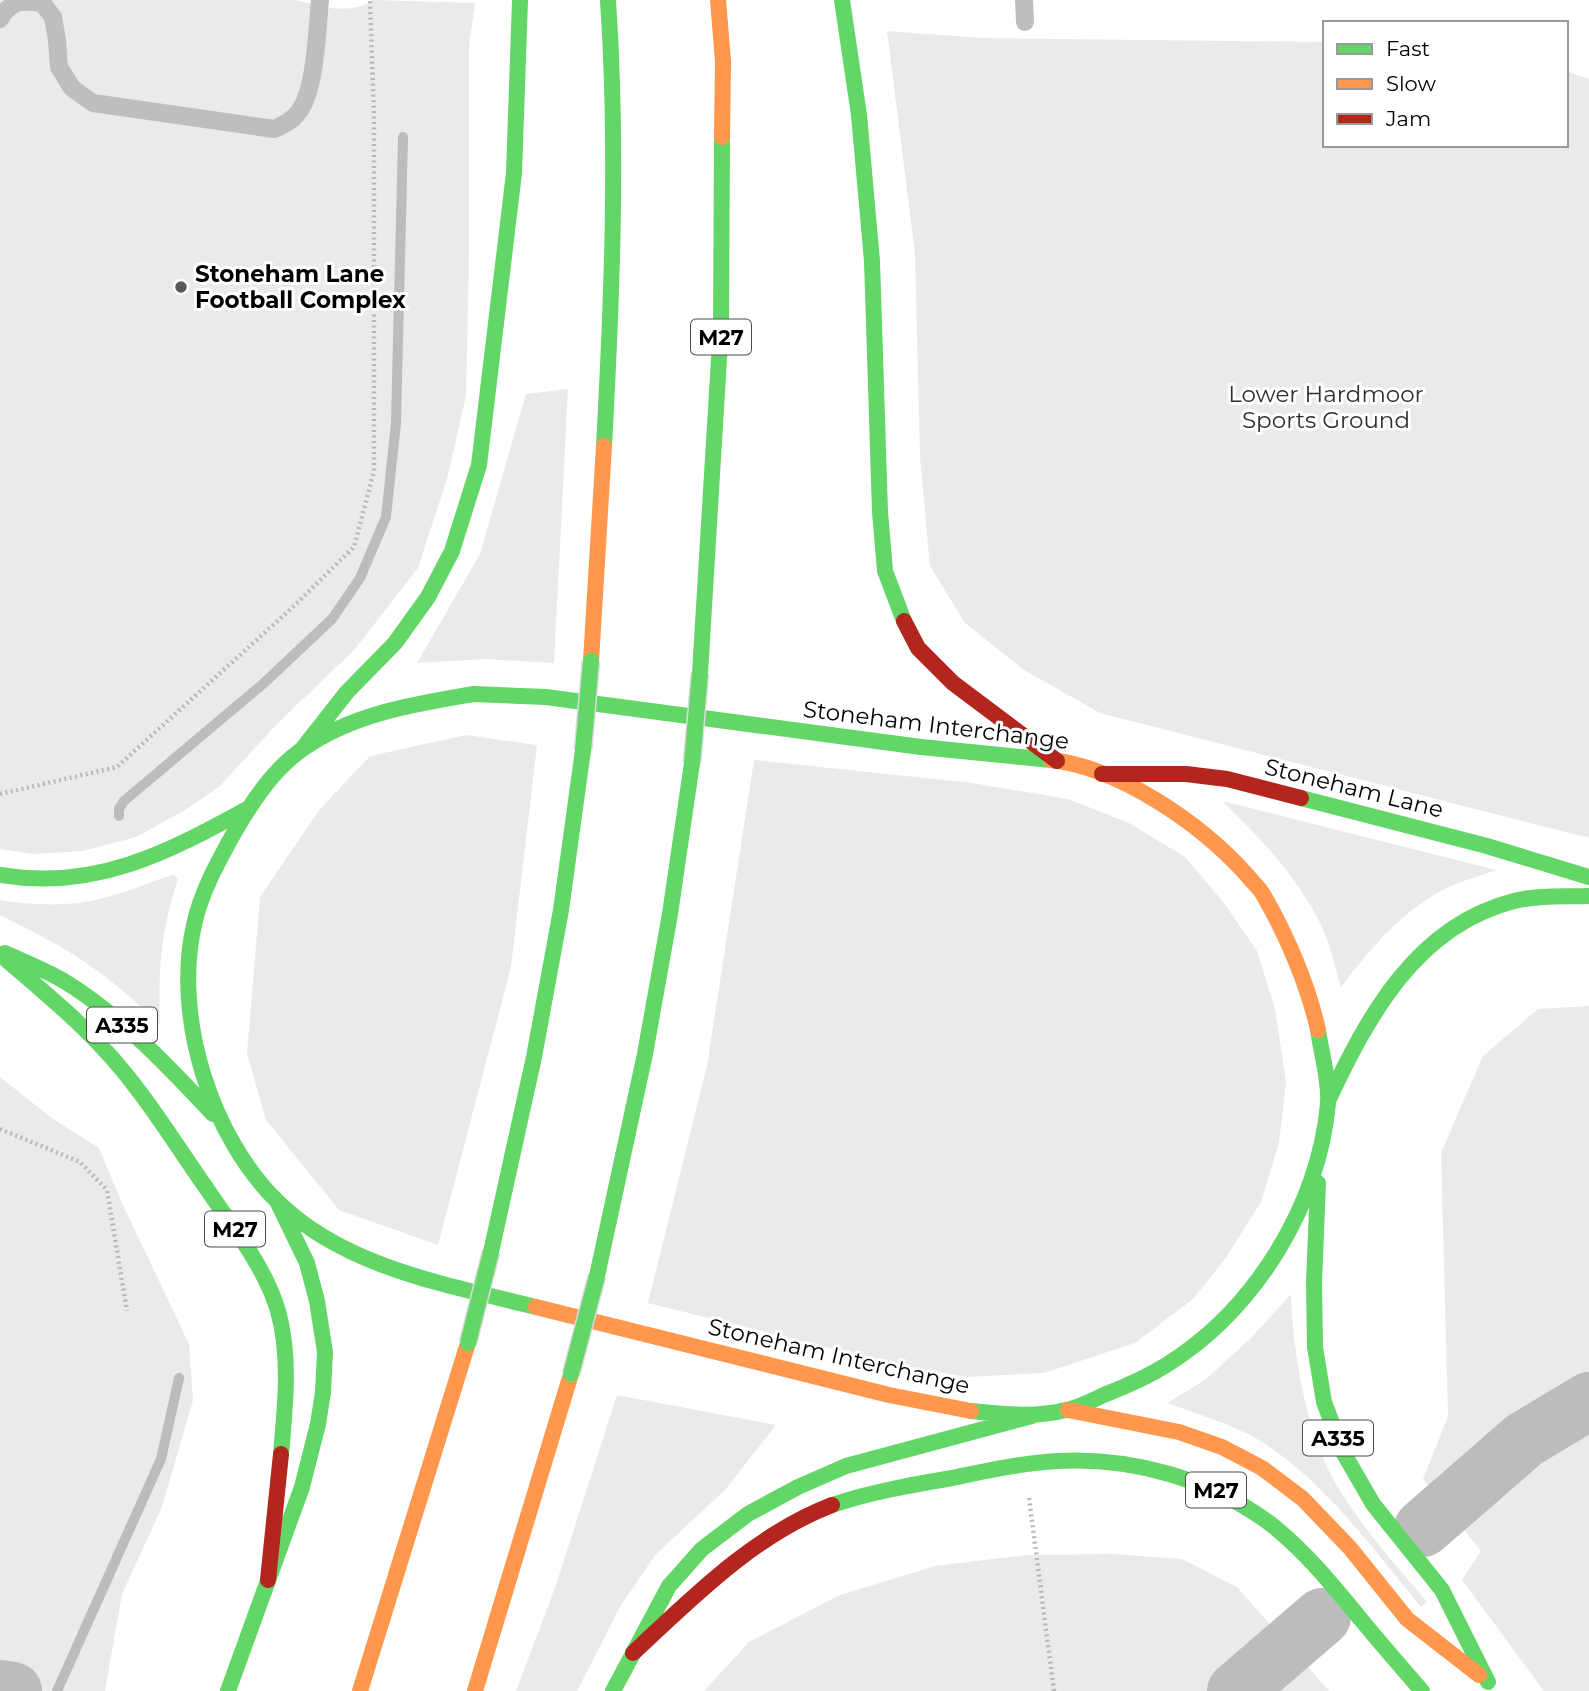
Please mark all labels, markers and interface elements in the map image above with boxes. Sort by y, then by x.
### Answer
legend [1323,21,1568,147]
text: Fast [1386,36,1430,61]
text: Slow [1386,71,1436,96]
text: Jam [1385,106,1431,131]
place label: Stoneham Lane Football Complex [195,260,406,314]
marker: Stoneham Lane Football Complex [173,279,189,295]
road number: M27 [691,320,751,354]
park label: Lower Hardmoor Sports Ground [1228,380,1424,434]
street label: Stoneham Interchange [801,695,1071,755]
street label: Stoneham Lane [1262,752,1446,824]
road number: A335 [87,1007,157,1042]
road number: M27 [205,1212,265,1246]
street label: Stoneham Interchange [705,1312,973,1400]
road number: A335 [1303,1420,1373,1456]
road number: M27 [1186,1472,1246,1508]

